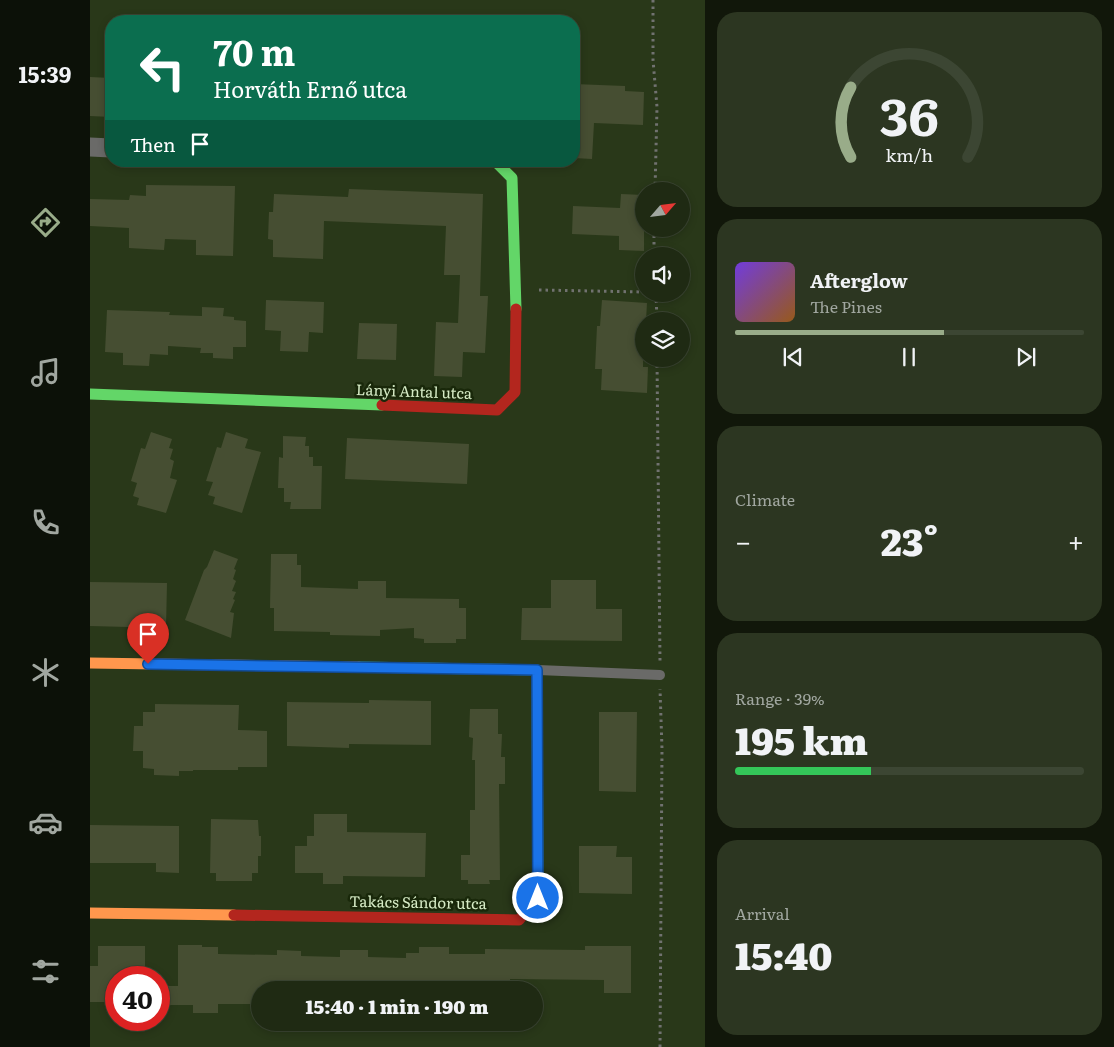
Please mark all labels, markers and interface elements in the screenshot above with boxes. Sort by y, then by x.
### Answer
text: 70 m [213,25,295,77]
icon: left [130,35,195,100]
text: 15:39 [18,57,72,90]
text: Horváth Ernő utca [213,72,407,105]
text: 36 [880,74,939,152]
text: Then [130,130,176,158]
icon: arrive [186,130,214,158]
text: km/h [886,141,933,168]
north arrow [635,182,690,238]
map controls [635,182,690,367]
icon: directions [28,205,63,240]
button: sound [635,247,690,302]
text: Afterglow [810,266,908,294]
text: The Pines [810,294,882,318]
button: layers [635,312,690,367]
icon: previous [779,343,807,371]
icon: pause [895,343,923,371]
icon: next [1012,343,1040,371]
icon: music [28,355,63,390]
street label: Lányi Antal utca [356,377,473,404]
text: Climate [735,487,795,511]
icon: phone [28,505,63,540]
text: 23° [881,511,938,568]
text: − [735,519,751,561]
text: + [1068,519,1084,561]
pin [127,613,169,664]
icon: arrive [134,620,162,648]
icon: climate [28,655,63,690]
text: Range · 39% [735,686,825,710]
text: 195 km [735,710,868,767]
icon: car [28,805,63,840]
position arrow [511,871,563,923]
street label: Takács Sándor utca [349,889,488,914]
text: Arrival [735,901,790,925]
text: 15:40 [735,925,832,982]
icon: filters [28,954,63,989]
speed limit sign: 40 [105,966,170,1031]
text: 15:40 · 1 min · 190 m [306,992,488,1020]

